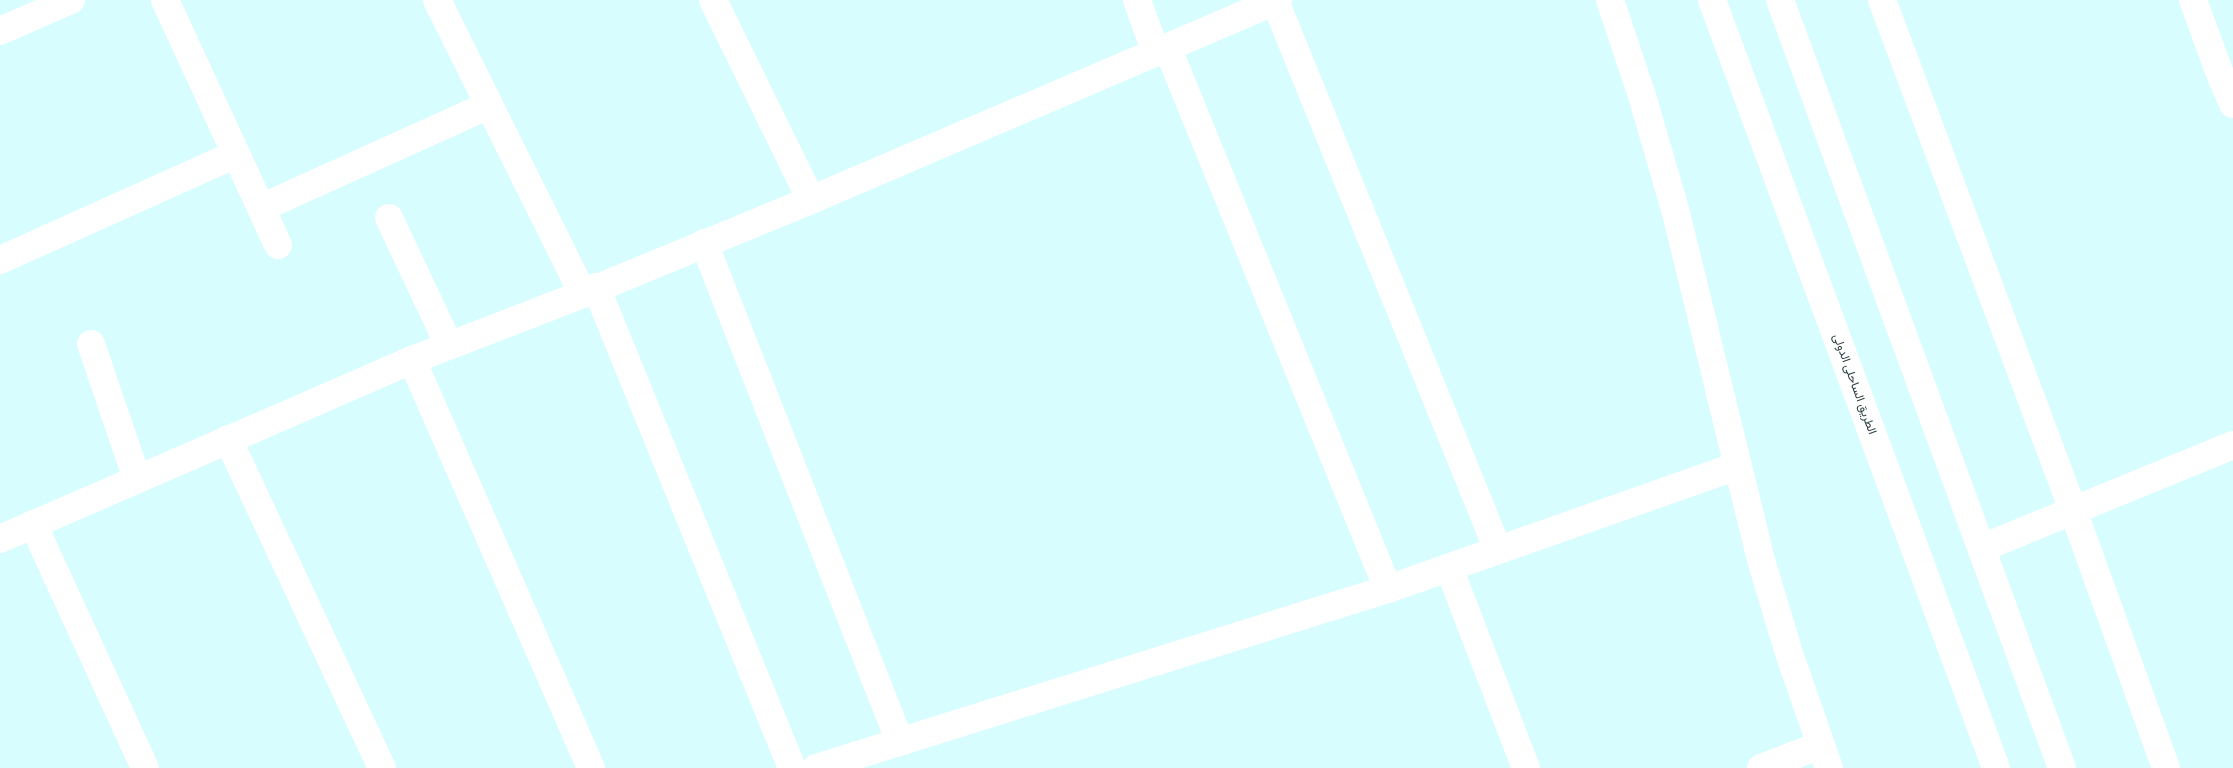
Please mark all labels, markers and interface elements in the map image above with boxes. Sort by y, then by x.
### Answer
street label: الطريق الساحلى الدولى [1829,332,1880,437]

